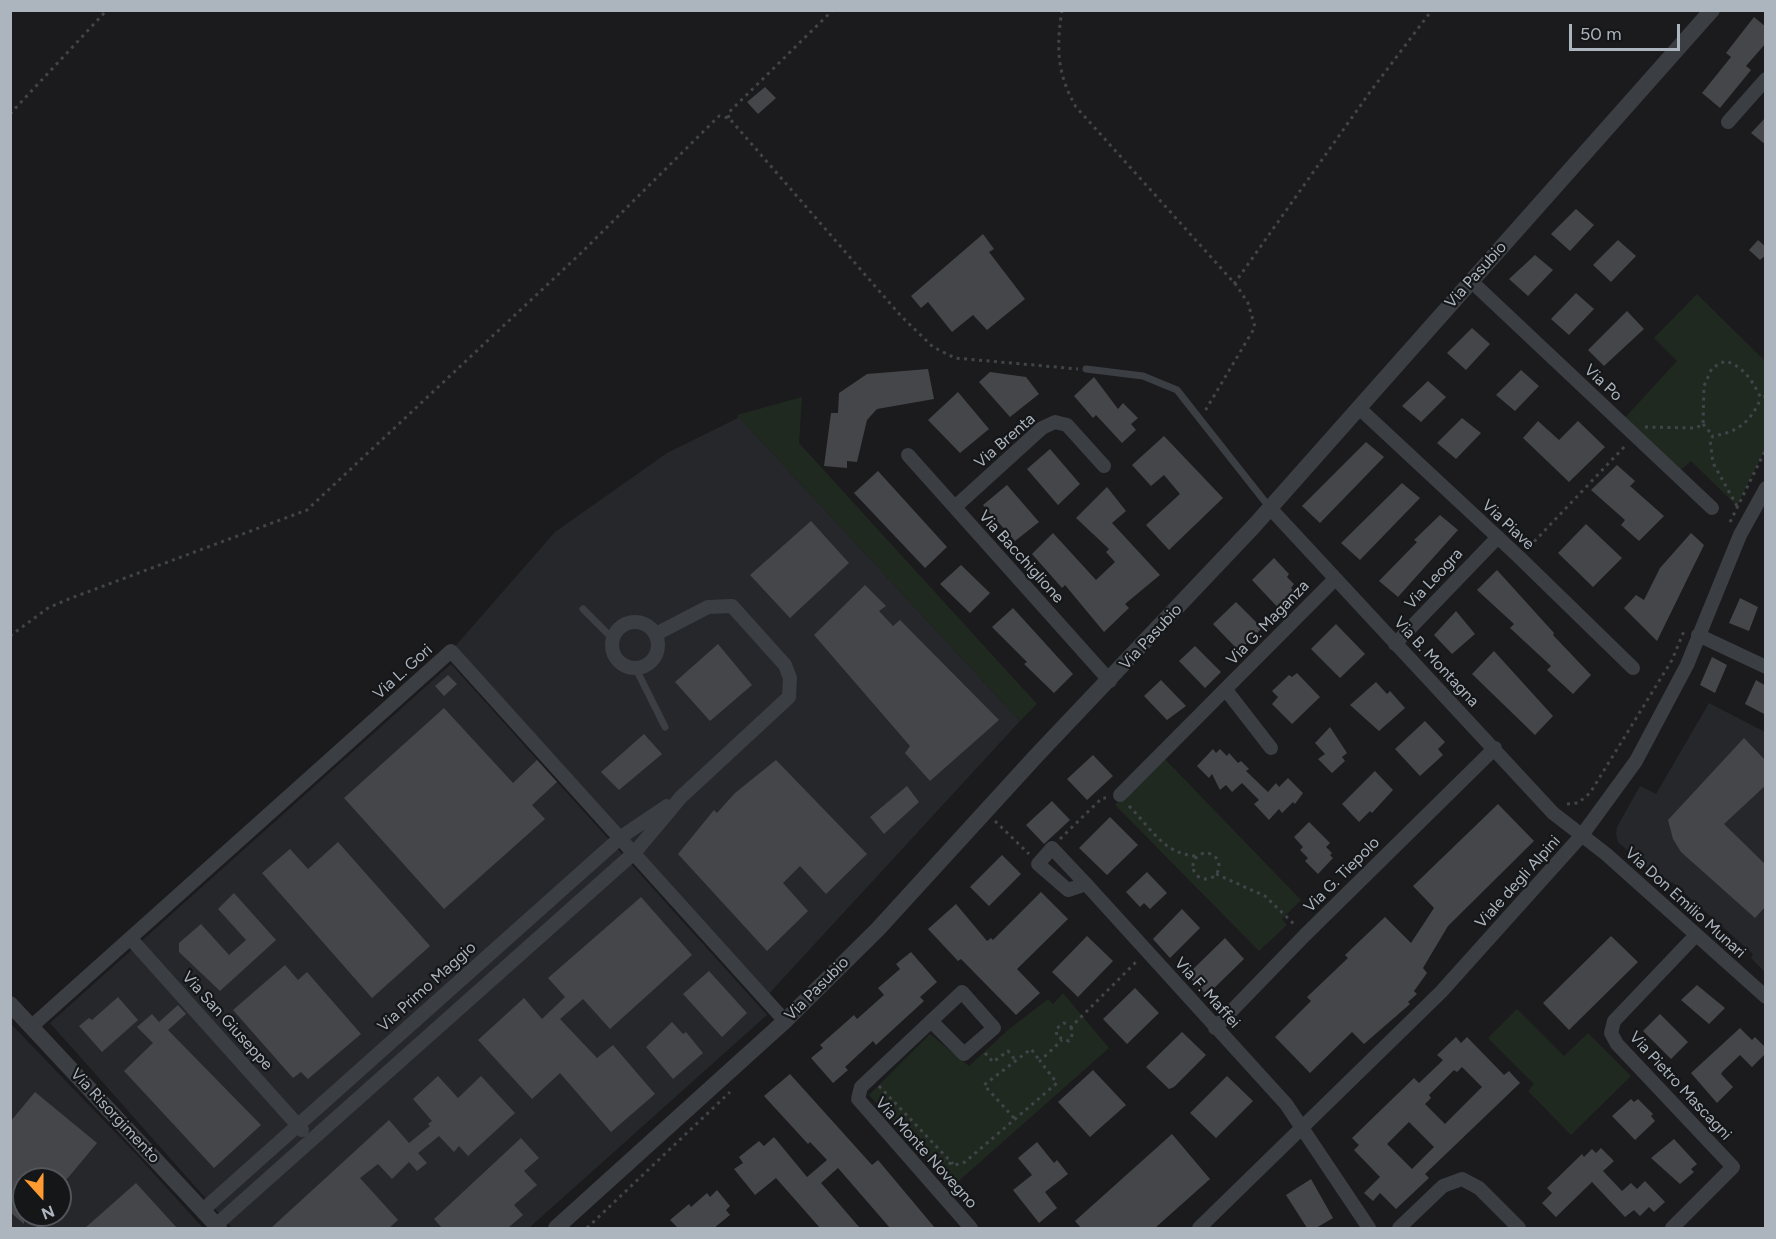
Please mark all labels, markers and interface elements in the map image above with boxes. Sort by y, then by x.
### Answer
scale bar [1572,12,1683,50]
text: 50 m [1580,23,1622,45]
street label: Via Pasubio [1441,238,1511,312]
street label: Via Po [1580,361,1626,405]
street label: Via Brenta [971,410,1039,472]
street label: Via Piave [1478,496,1538,554]
street label: Via Bacchiglione [974,507,1068,607]
street label: Via Leogra [1401,545,1467,613]
street label: Via G. Maganza [1223,577,1313,669]
street label: Via Pasubio [1116,600,1186,674]
street label: Via B. Montagna [1389,613,1483,711]
street label: Via L. Gori [369,640,437,704]
street label: Viale degli Alpini [1471,832,1565,932]
street label: Via G. Tiepolo [1300,833,1384,917]
street label: Via Don Emilio Munari [1621,844,1749,962]
street label: Via Primo Maggio [374,938,480,1036]
street label: Via Pasubio [781,953,853,1025]
street label: Via F. Maffei [1170,954,1244,1032]
street label: Via San Giuseppe [178,968,276,1074]
street label: Via Pietro Mascagni [1625,1028,1735,1144]
street label: Via Risorgimento [66,1065,164,1167]
street label: Via Monte Novegno [871,1093,981,1213]
north arrow [12,1167,72,1227]
text: N [39,1201,57,1223]

